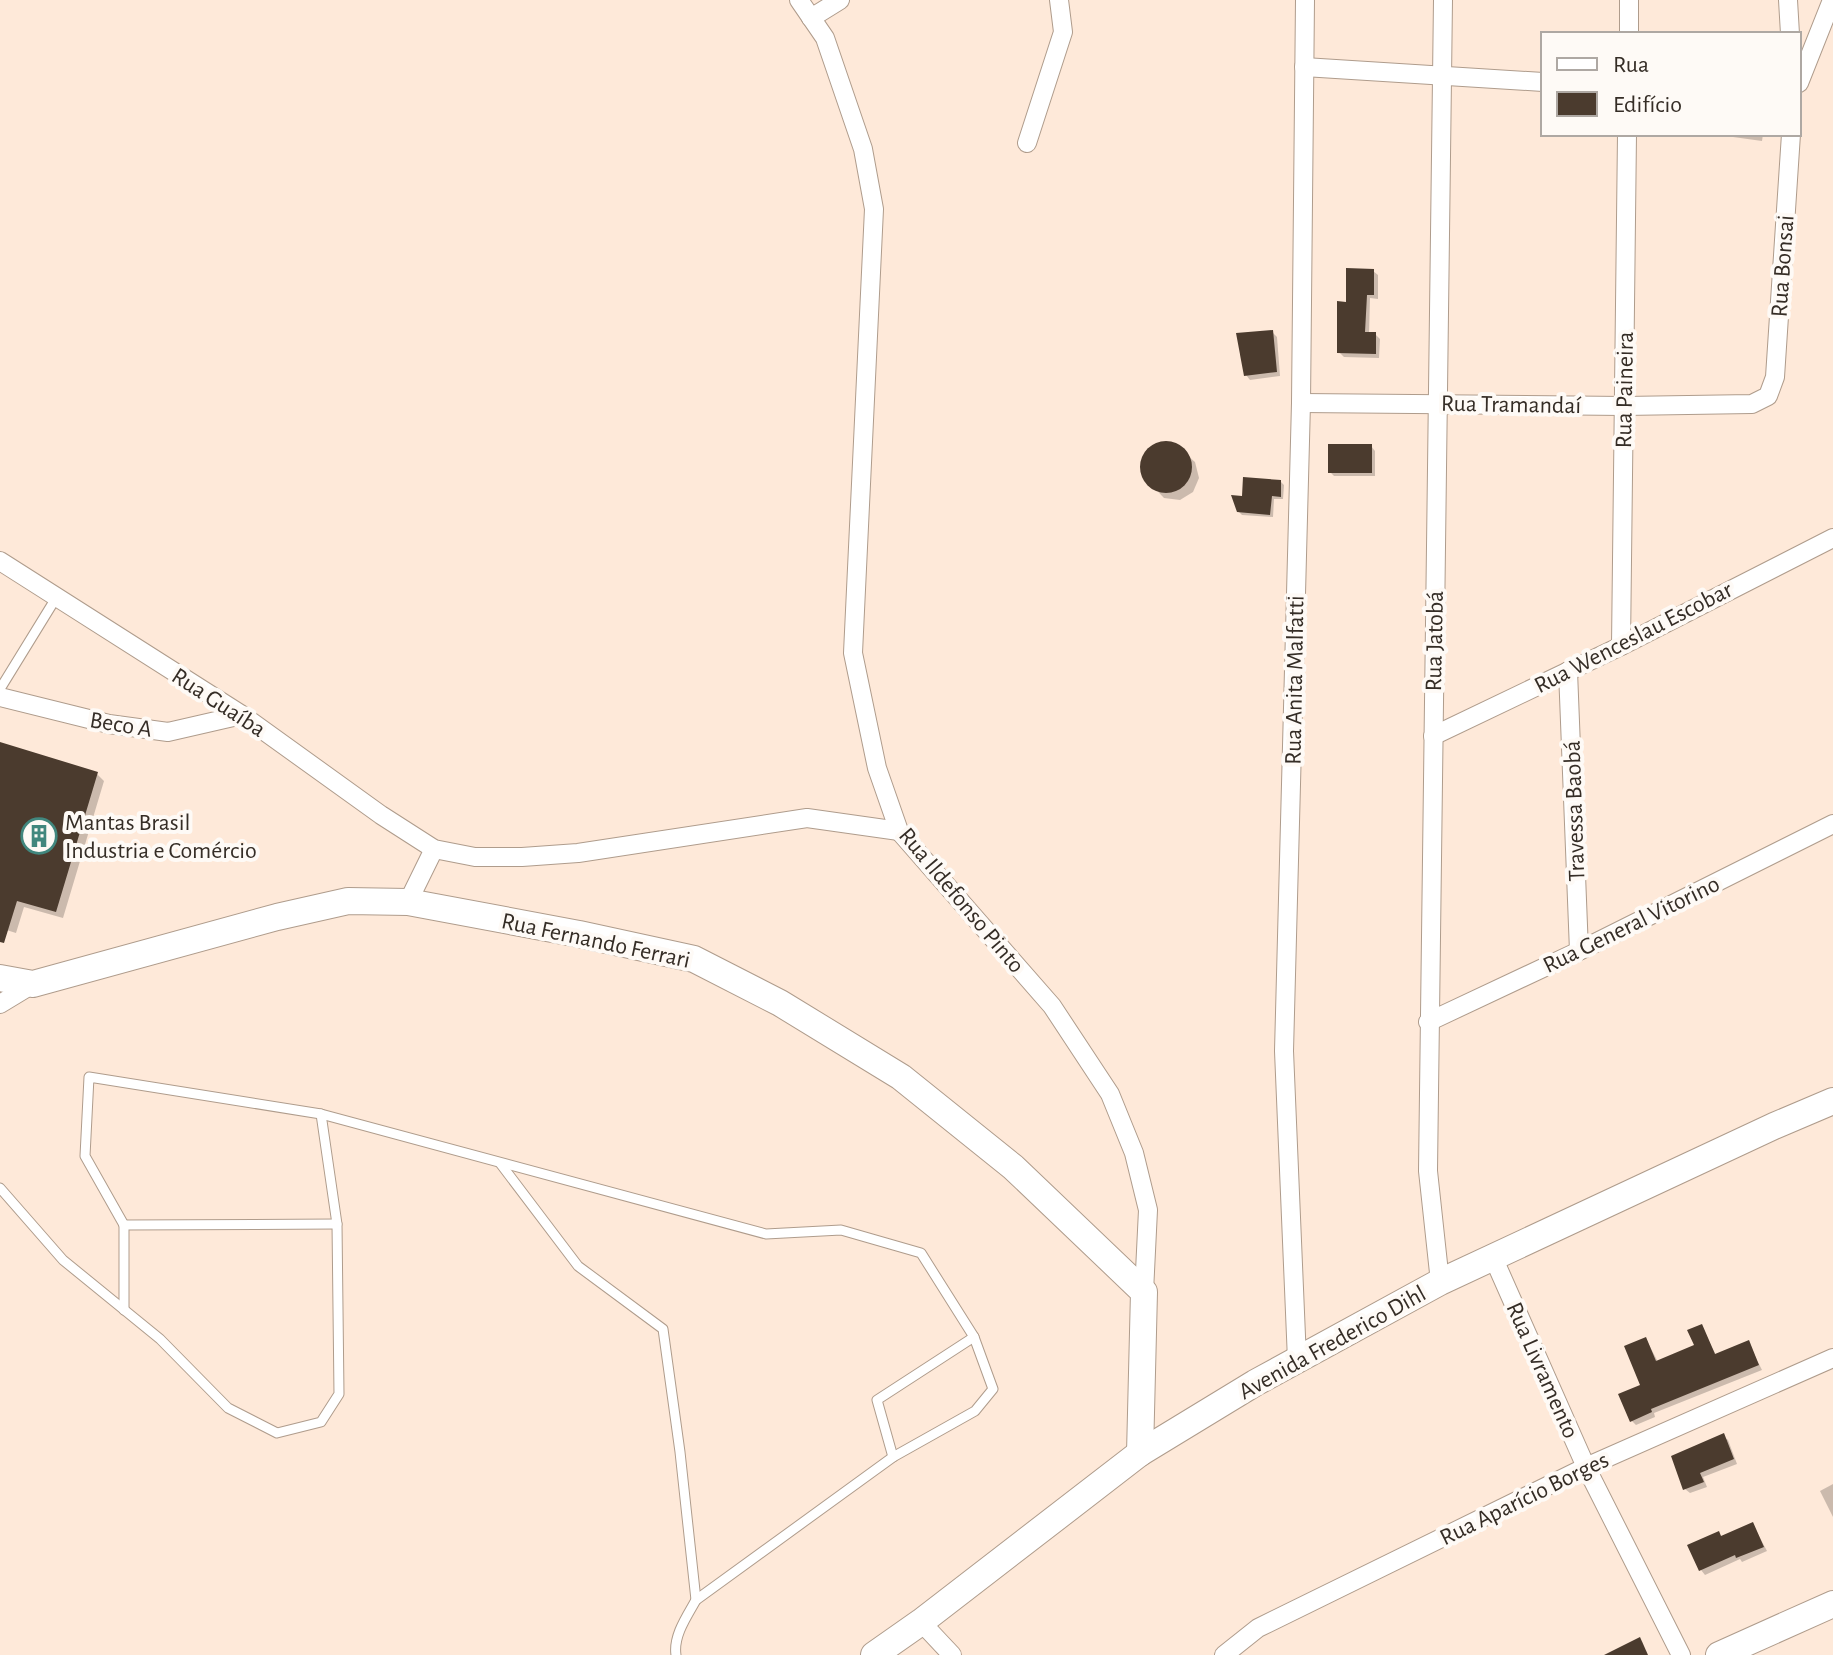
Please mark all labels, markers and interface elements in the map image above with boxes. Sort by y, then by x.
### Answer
legend [1541,32,1801,136]
text: Rua [1613,53,1649,77]
text: Edifício [1613,93,1682,117]
street label: Rua Bonsai [1767,214,1799,318]
street label: Rua Paineira [1612,331,1638,449]
street label: Rua Tramandaí [1441,392,1582,418]
street label: Rua Wenceslau Escobar [1531,577,1737,698]
street label: Rua Jatobá [1422,590,1448,692]
street label: Rua Anita Malfatti [1282,595,1308,765]
street label: Rua Guaíba [167,664,270,742]
street label: Beco A [88,708,154,742]
street label: Travessa Baobá [1561,740,1589,882]
place label: Mantas Brasil Industria e Comércio [65,811,257,863]
building icon: Mantas Brasil Industria e Comércio [20,817,58,855]
street label: Rua Ildefonso Pinto [894,824,1029,978]
street label: Rua General Vitorino [1539,872,1723,978]
street label: Rua Fernando Ferrari [499,909,692,973]
street label: Avenida Frederico Dihl [1235,1281,1430,1404]
street label: Rua Livramento [1501,1299,1583,1442]
street label: Rua Aparício Borges [1436,1448,1613,1550]

